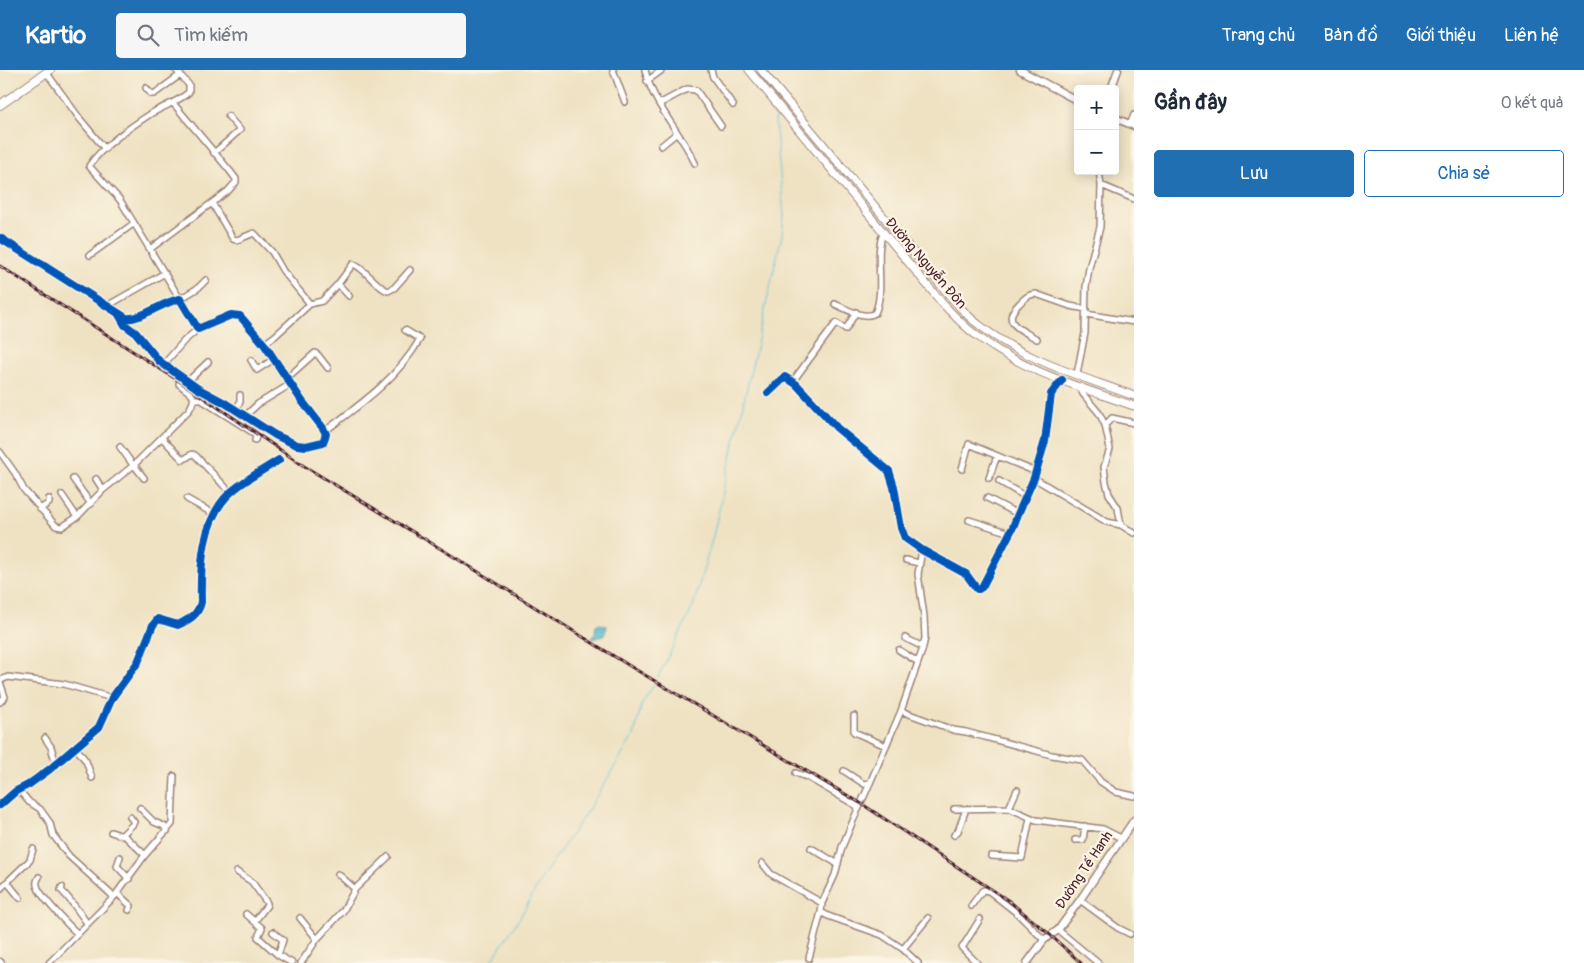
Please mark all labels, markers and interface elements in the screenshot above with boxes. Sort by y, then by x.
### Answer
search box [116,13,466,58]
text: Kartio [25,21,86,50]
icon: search [134,21,162,49]
text: Tìm kiếm [174,23,248,47]
text: Trang chủ [1222,24,1296,47]
text: Bản đồ [1324,24,1378,47]
text: Giới thiệu [1406,24,1476,47]
text: Liên hệ [1504,24,1559,47]
map controls [1074,85,1119,175]
button: + [1074,85,1119,130]
text: Gần đây [1154,89,1227,116]
text: 0 kết quả [1501,93,1564,113]
button: − [1074,130,1119,175]
button: Lưu [1154,150,1354,197]
button: Chia sẻ [1364,150,1564,197]
street label: Đường Nguyễn Đôn [882,213,971,312]
street label: Đường Tế Hanh [1052,828,1116,912]

